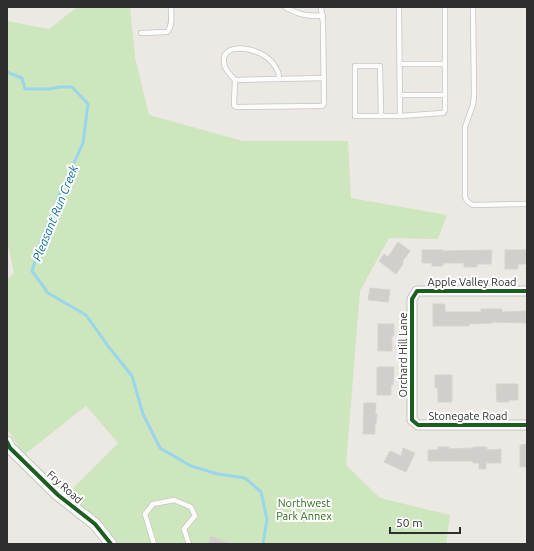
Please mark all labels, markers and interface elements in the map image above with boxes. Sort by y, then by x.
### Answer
water label: Pleasant Run Creek [30,162,80,263]
street label: Apple Valley Road [428,276,516,288]
street label: Orchard Hill Lane [397,312,409,398]
street label: Stonegate Road [428,410,508,422]
street label: Fry Road [45,468,85,506]
park label: Northwest Park Annex [276,497,332,522]
scale bar [390,509,460,535]
text: 50 m [396,516,423,529]

